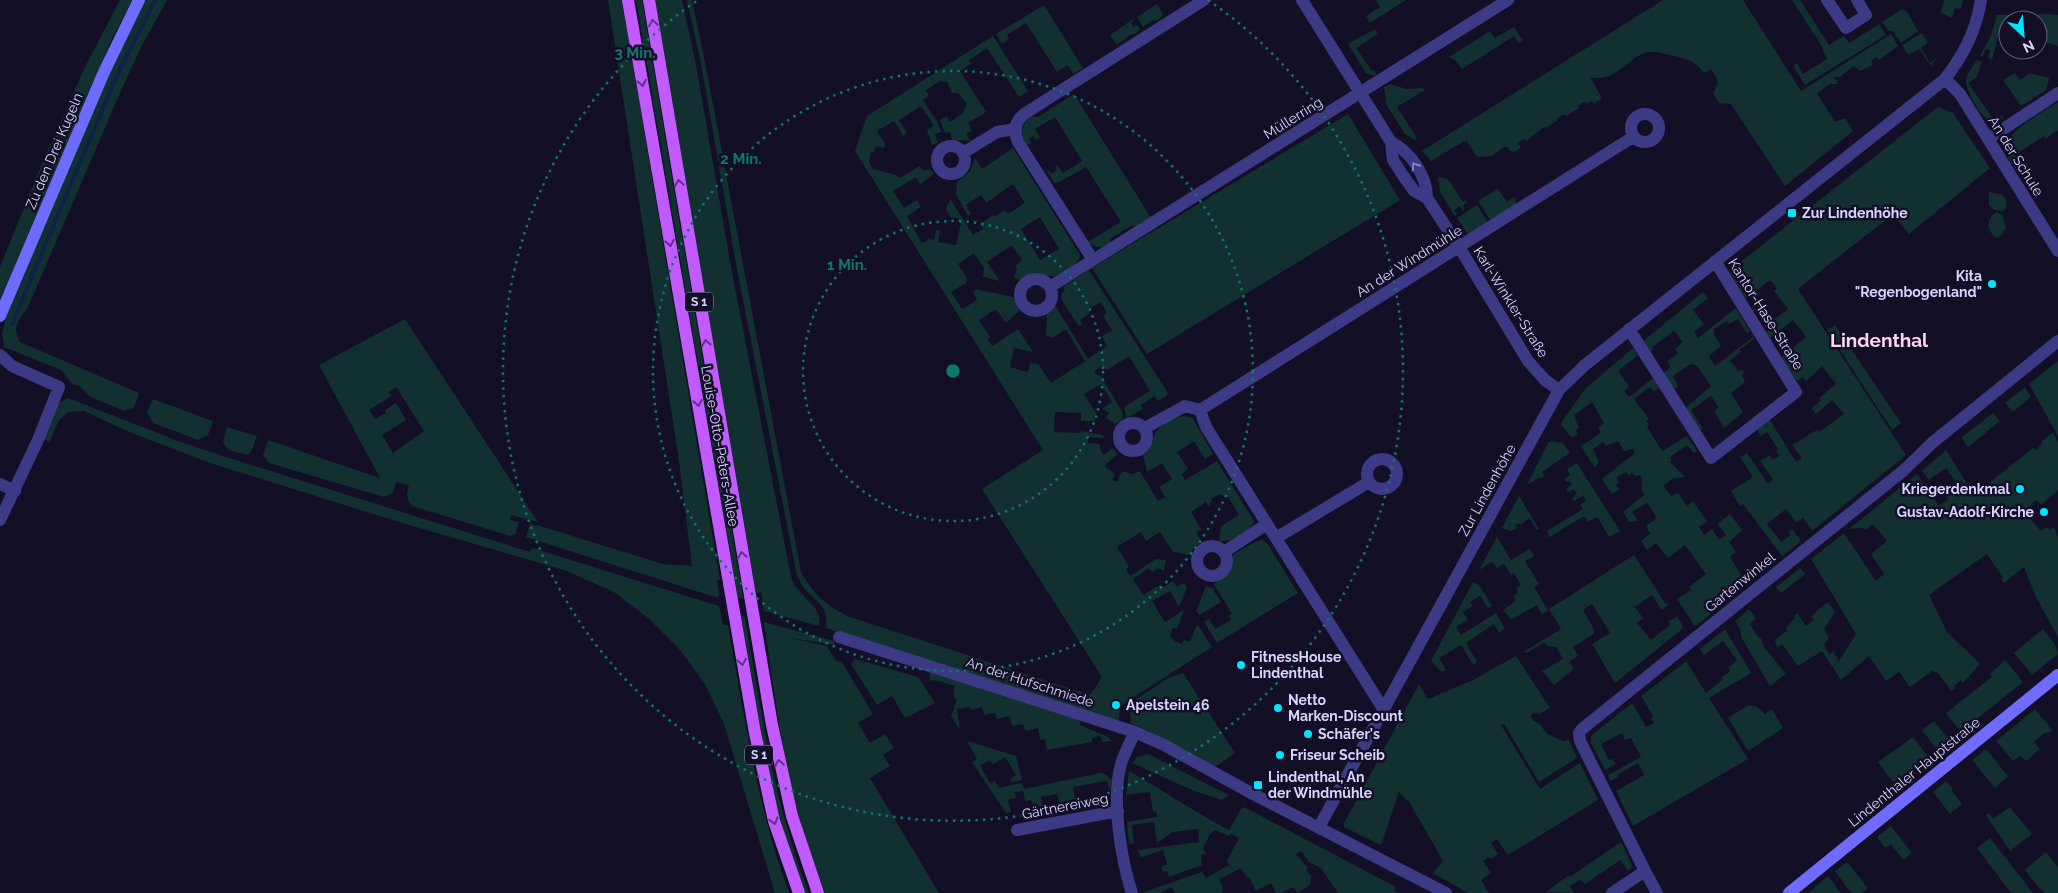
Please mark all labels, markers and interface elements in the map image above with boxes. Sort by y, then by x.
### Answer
north arrow [1998,10,2048,60]
one-way arrow [648,19,658,27]
text: N [2020,37,2037,56]
text: 3 Min. [614,44,656,62]
one-way arrow [637,78,647,87]
street label: Zu den Drei Kugeln [22,91,86,211]
street label: Müllerring [1261,94,1325,142]
street label: An der Schule [1985,113,2047,199]
text: 2 Min. [720,150,762,168]
one-way arrow [1412,163,1422,172]
one-way arrow [675,179,685,188]
place label: Zur Lindenhöhe [1802,205,1908,221]
marker: Zur Lindenhöhe [1786,207,1798,219]
street label: An der Windmühle [1353,222,1465,300]
one-way arrow [664,238,674,247]
street label: Karl-Winkler-Straße [1470,244,1552,360]
street label: Kantor-Hase-Straße [1725,255,1807,373]
text: 1 Min. [827,256,867,274]
place label: Kita "Regenbogenland" [1855,268,1982,300]
marker: Kita "Regenbogenland" [1986,278,1998,290]
road number: S 1 [685,292,713,312]
district label: Lindenthal [1830,329,1929,351]
one-way arrow [702,339,712,348]
centre of rings [944,362,962,380]
street label: Louise-Otto-Peters-Allee [698,364,742,528]
one-way arrow [692,398,702,407]
street label: Zur Lindenhöhe [1455,441,1519,539]
place label: Kriegerdenkmal [1901,481,2011,497]
marker: Kriegerdenkmal [2014,483,2026,495]
place label: Gustav-Adolf-Kirche [1897,504,2035,520]
marker: Gustav-Adolf-Kirche [2038,506,2050,518]
street label: Gartenwinkel [1702,549,1778,615]
one-way arrow [738,551,748,560]
place label: FitnessHouse Lindenthal [1251,649,1342,681]
street label: An der Hufschmiede [964,654,1096,710]
one-way arrow [737,657,747,666]
marker: FitnessHouse Lindenthal [1235,659,1247,671]
place label: Netto Marken-Discount [1288,692,1403,724]
place label: Apelstein 46 [1126,697,1210,713]
marker: Apelstein 46 [1110,699,1122,711]
marker: Netto Marken-Discount [1272,702,1284,714]
street label: Lindenthaler Hauptstraße [1845,714,1983,830]
place label: Schäfer's [1318,726,1380,742]
marker: Schäfer's [1302,728,1314,740]
road number: S 1 [745,746,773,764]
place label: Friseur Scheib [1290,747,1385,763]
marker: Friseur Scheib [1274,749,1286,761]
one-way arrow [775,758,785,767]
place label: Lindenthal, An der Windmühle [1268,769,1373,801]
marker: Lindenthal, An der Windmühle [1252,779,1264,791]
street label: Gärtnereiweg [1020,790,1110,822]
one-way arrow [769,816,779,824]

